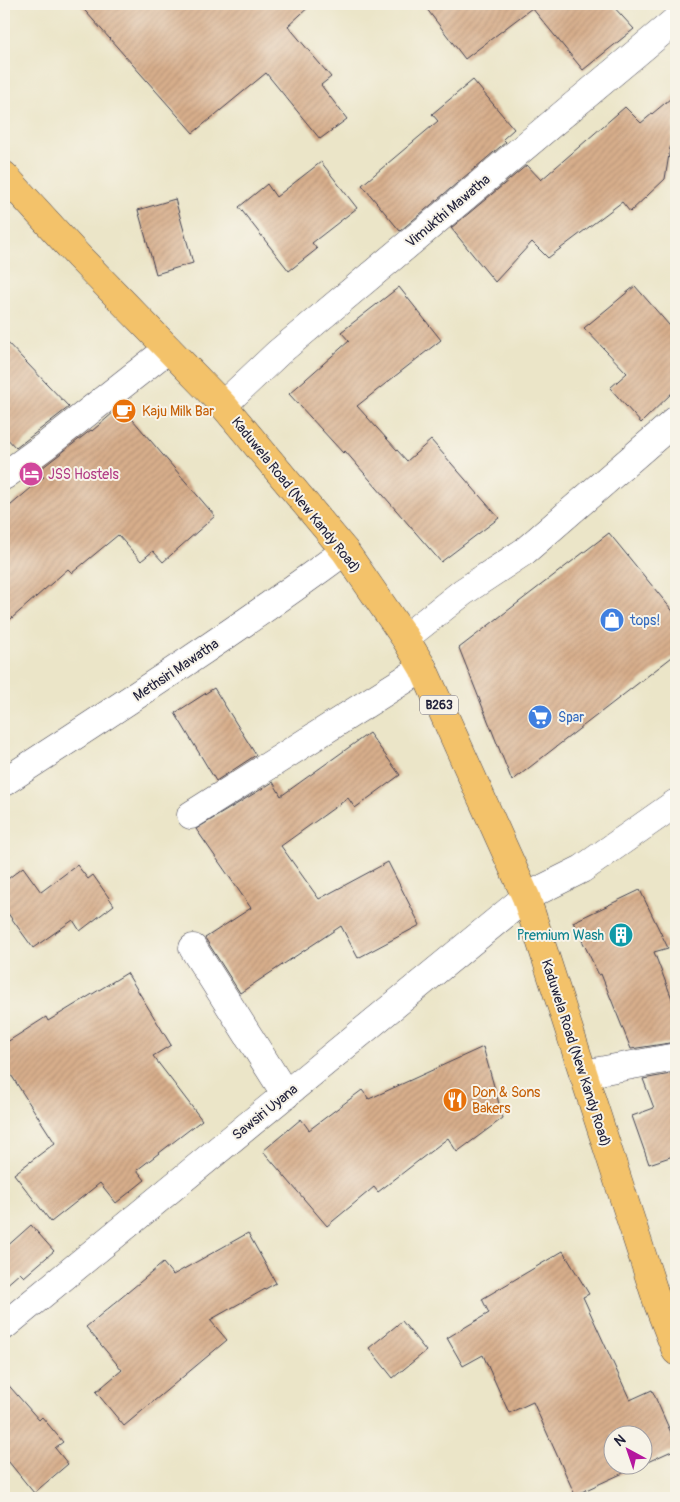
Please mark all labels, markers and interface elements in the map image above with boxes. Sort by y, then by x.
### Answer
street label: Vimukthi Mawatha [402,171,494,251]
cafe icon: Kaju Milk Bar [111,398,137,424]
place label: Kaju Milk Bar [142,403,214,420]
street label: Kaduwela Road (New Kandy Road) [228,414,364,576]
hotel icon: JSS Hostels [18,461,44,487]
place label: JSS Hostels [48,466,120,483]
shop icon: tops! [599,607,625,633]
place label: tops! [629,612,660,629]
street label: Methsiri Mawatha [130,635,222,705]
road number: B263 [420,696,458,714]
supermarket icon: Spar [527,704,553,730]
place label: Spar [558,709,584,726]
building icon: Premium Wash [608,922,634,948]
place label: Premium Wash [517,927,604,944]
street label: Kaduwela Road (New Kandy Road) [538,957,614,1149]
street label: Sawsiri Uyana [229,1080,301,1144]
place label: Don & Sons Bakers [472,1084,541,1117]
restaurant icon: Don & Sons Bakers [442,1087,468,1113]
north arrow [602,1424,652,1474]
text: N [611,1431,629,1450]

